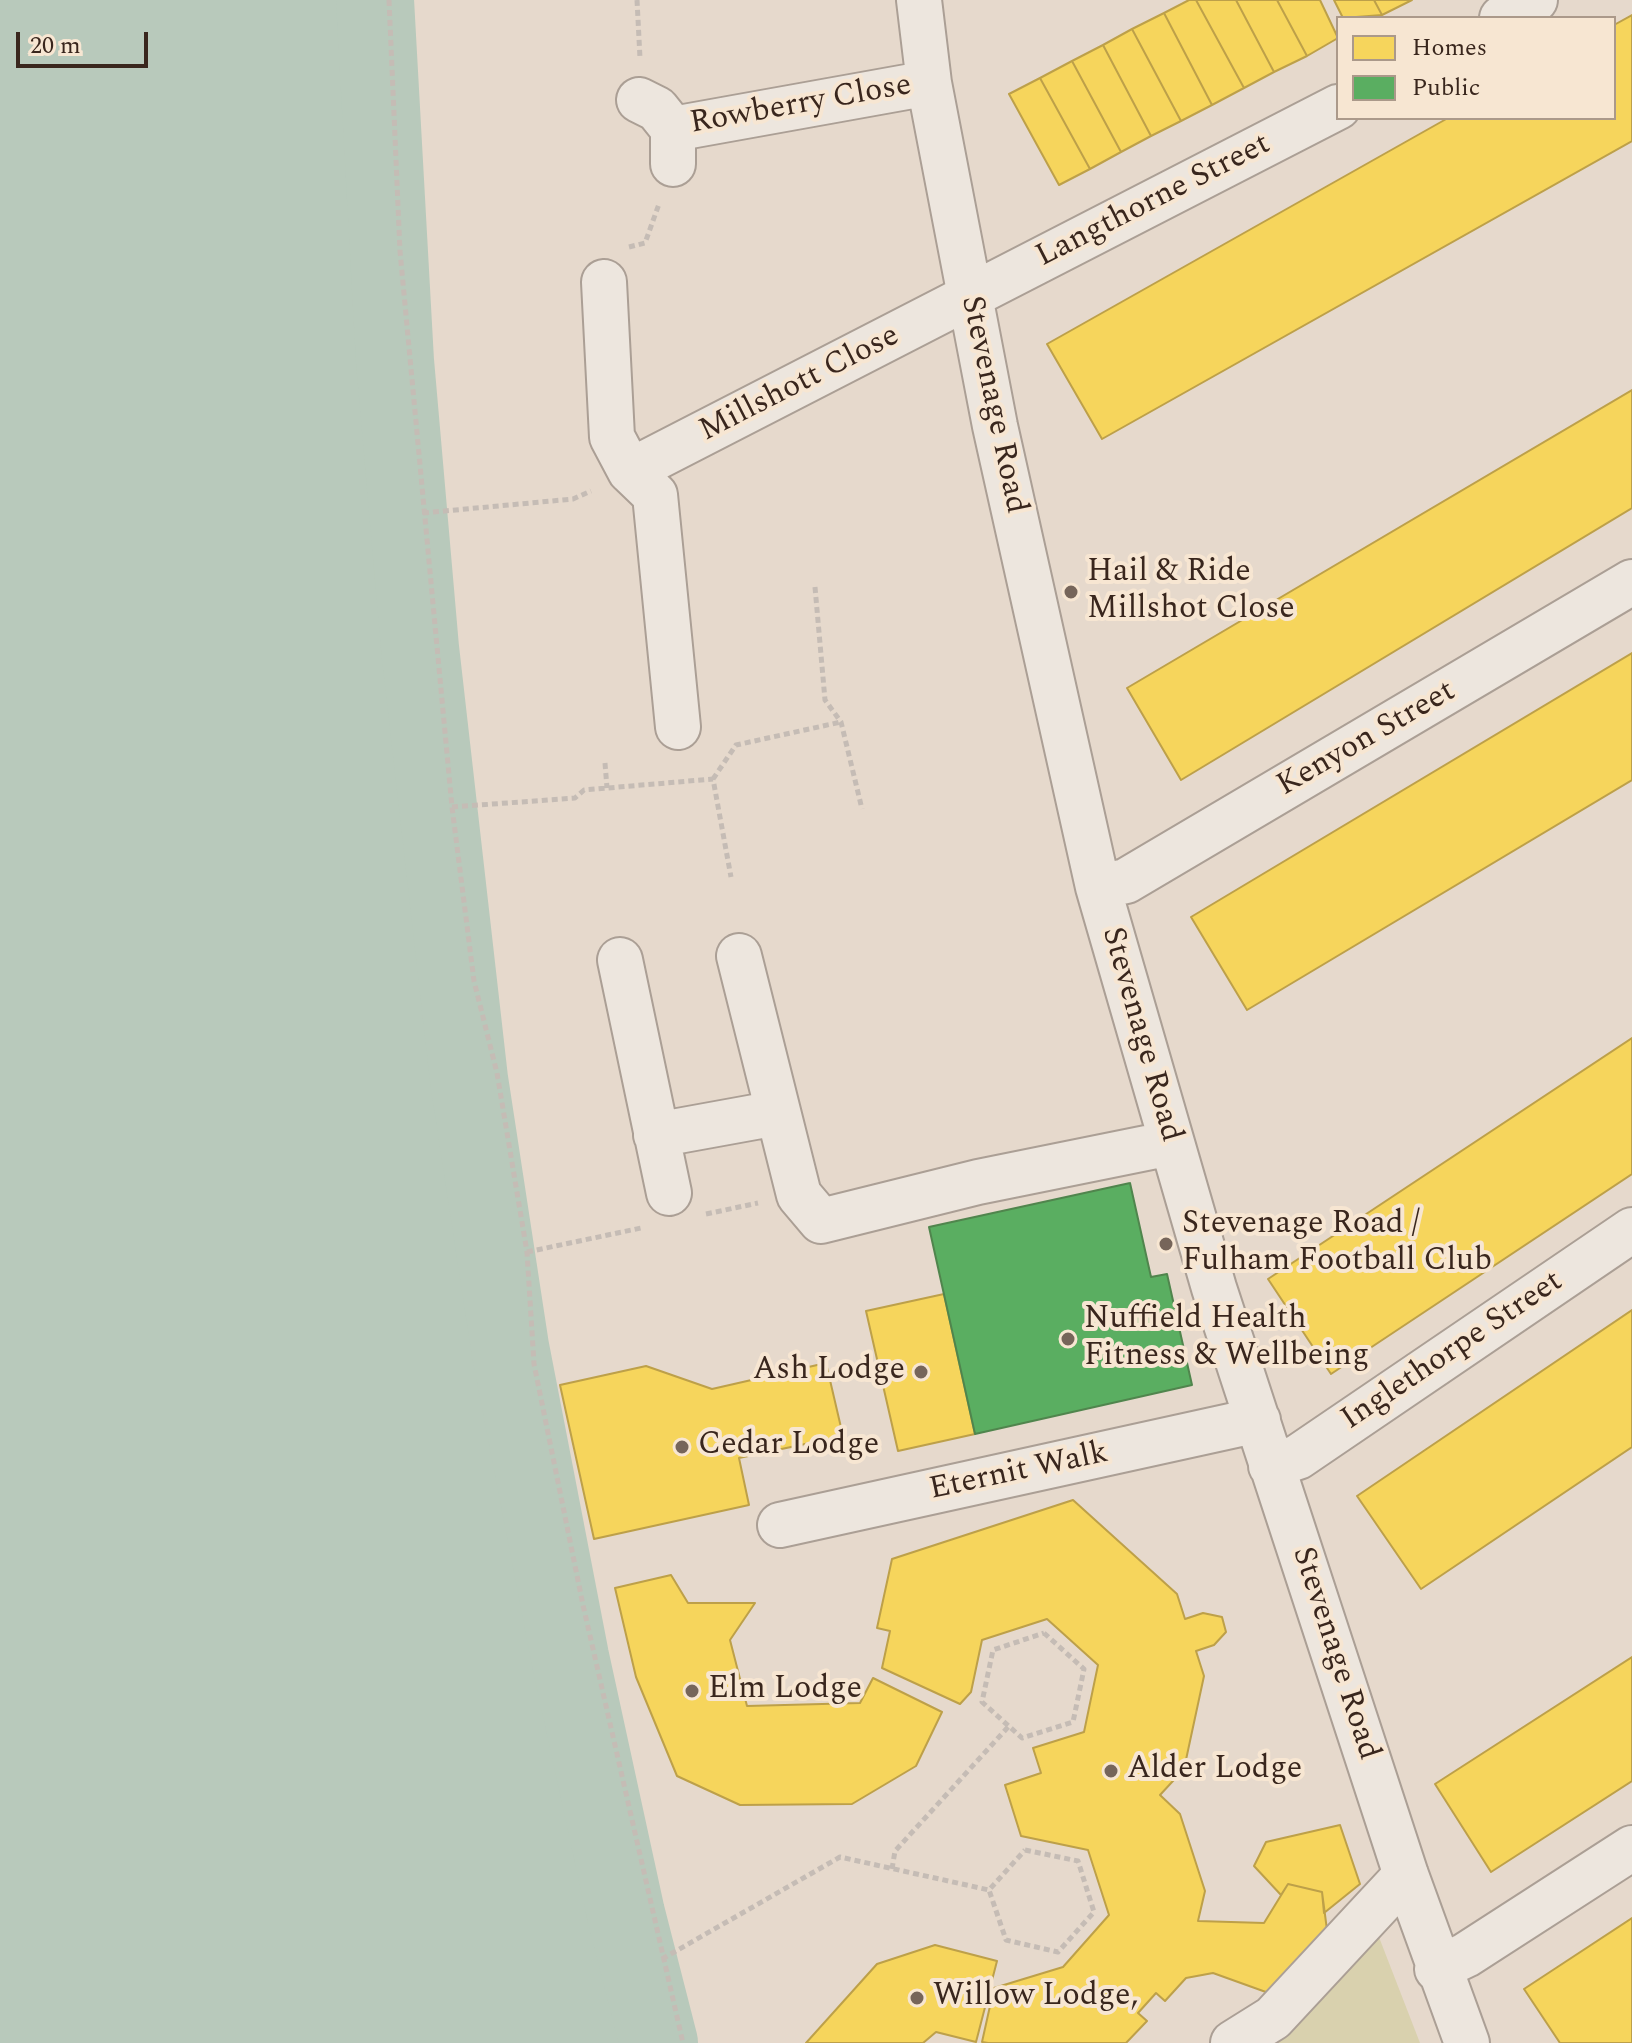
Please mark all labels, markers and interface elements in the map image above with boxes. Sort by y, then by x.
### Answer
scale bar [20,16,152,66]
legend [1336,16,1616,120]
text: 20 m [30,28,81,64]
text: Homes [1412,30,1487,66]
street label: Rowberry Close [687,68,915,144]
text: Public [1412,70,1480,106]
street label: Langthorne Street [1030,126,1278,278]
street label: Stevenage Road [950,293,1034,517]
street label: Millshott Close [694,318,906,452]
place label: Hail & Ride Millshot Close [1087,555,1295,630]
marker: Hail & Ride Millshot Close [1062,583,1080,601]
street label: Kenyon Street [1271,674,1463,806]
street label: Stevenage Road [1091,923,1189,1147]
place label: Stevenage Road / Fulham Football Club [1182,1207,1492,1282]
marker: Stevenage Road / Fulham Football Club [1157,1235,1175,1253]
street label: Inglethorpe Street [1335,1264,1571,1440]
place label: Nuffield Health Fitness & Wellbeing [1084,1302,1369,1377]
marker: Nuffield Health Fitness & Wellbeing [1059,1330,1077,1348]
place label: Ash Lodge [753,1353,905,1391]
marker: Ash Lodge [912,1363,930,1381]
place label: Cedar Lodge [698,1428,879,1466]
street label: Eternit Walk [926,1435,1112,1511]
marker: Cedar Lodge [673,1438,691,1456]
street label: Stevenage Road [1281,1543,1387,1765]
place label: Elm Lodge [708,1672,862,1710]
marker: Elm Lodge [683,1682,701,1700]
place label: Alder Lodge [1127,1752,1302,1790]
marker: Alder Lodge [1102,1762,1120,1780]
place label: Willow Lodge, [933,1979,1138,2017]
marker: Willow Lodge, [908,1989,926,2007]

